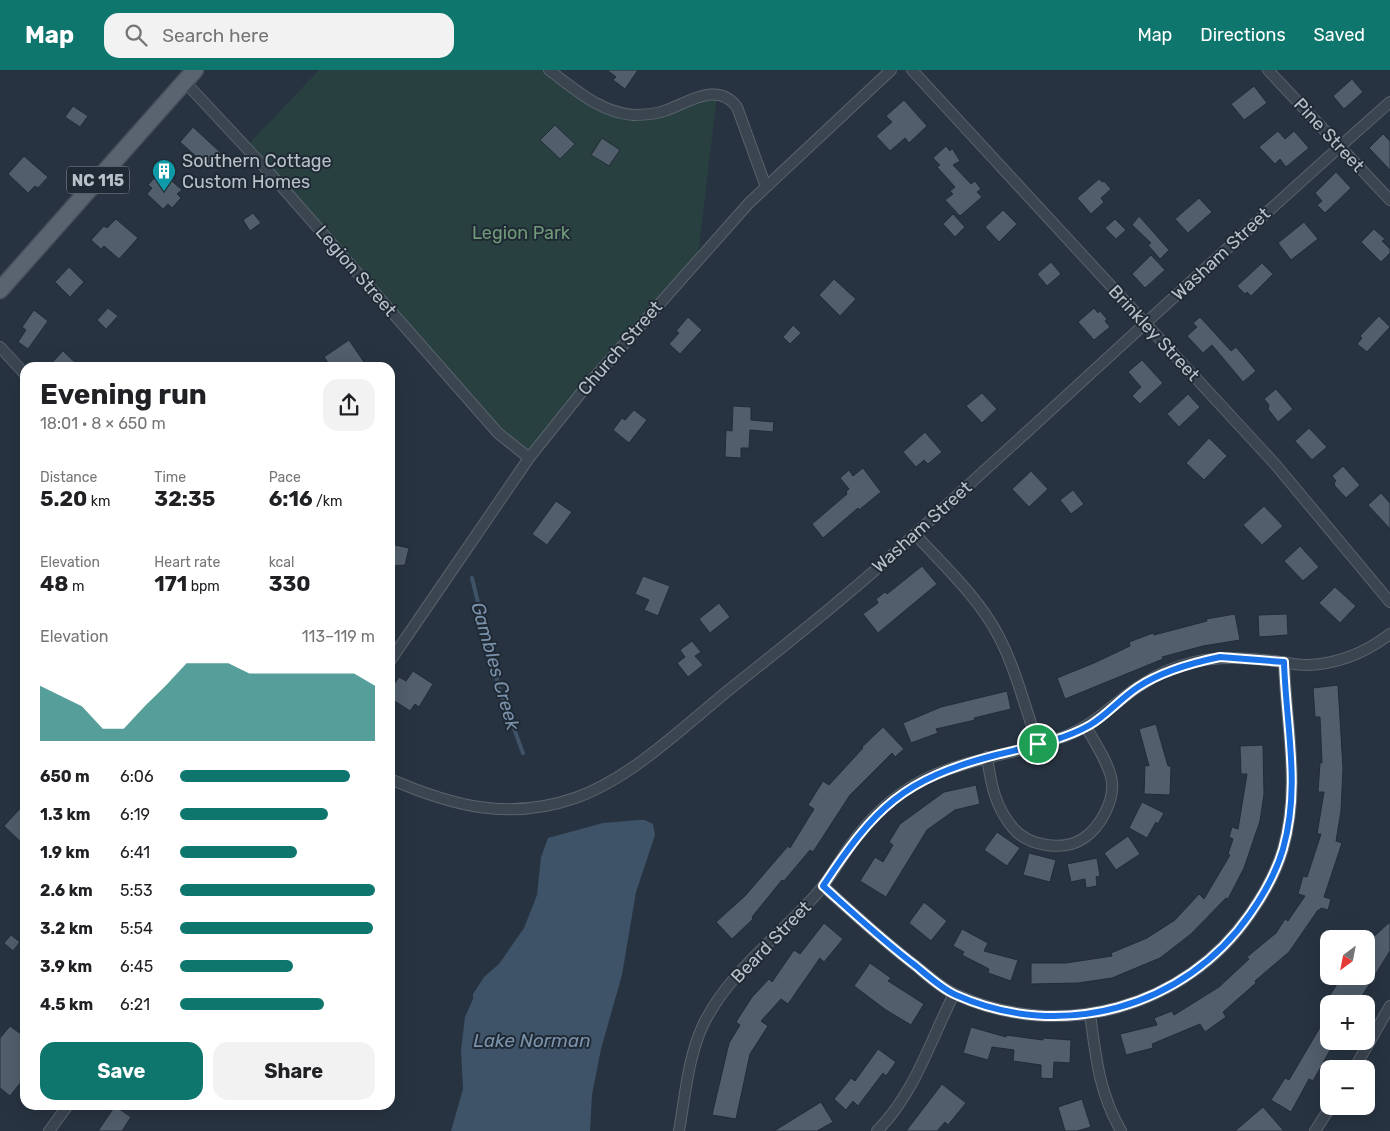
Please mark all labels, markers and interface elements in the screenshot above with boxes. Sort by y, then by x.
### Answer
search box [104,13,454,58]
text: Map [25,21,74,49]
icon: search [122,21,150,49]
text: Search here [162,24,269,47]
text: Map [1137,24,1172,46]
text: Directions [1200,24,1286,46]
text: Saved [1314,24,1365,46]
street label: Pine Street [1289,93,1369,177]
place label: Southern Cottage Custom Homes [182,150,332,193]
building icon: Southern Cottage Custom Homes [151,158,177,192]
road number: NC 115 [67,166,129,194]
street label: Washam Street [1167,203,1275,305]
street label: Legion Street [311,221,401,321]
park label: Legion Park [472,222,571,244]
street label: Brinkley Street [1104,280,1204,386]
street label: Church Street [573,296,667,400]
text: Evening run [40,378,207,411]
button: share [323,379,375,431]
text: 18:01 · 8 × 650 m [40,414,166,433]
text: Distance [40,469,97,486]
text: Time [154,469,186,486]
text: Pace [269,469,301,486]
street label: Washam Street [868,477,976,577]
text: 5.20 [40,486,87,511]
text: 32:35 [154,486,215,511]
text: 6:16 [269,486,313,511]
text: km [87,493,110,510]
text: /km [313,493,342,510]
text: Elevation [40,554,100,571]
text: Heart rate [154,554,220,571]
text: kcal [269,554,294,571]
text: 48 [40,571,69,596]
text: 171 [154,571,187,596]
text: 330 [269,571,311,596]
text: m [69,578,84,595]
text: bpm [187,578,220,595]
water label: Gambles Creek [466,599,525,733]
text: Elevation [40,627,109,646]
text: 113–119 m [302,627,375,646]
pin [1017,723,1059,765]
icon: arrive [1024,730,1052,758]
text: 650 m [40,767,90,786]
text: 6:06 [120,767,154,786]
text: 1.3 km [40,805,90,824]
text: 6:19 [120,805,150,824]
text: 1.9 km [40,843,90,862]
text: 6:41 [120,843,150,862]
text: 2.6 km [40,881,93,900]
text: 5:53 [120,881,153,900]
street label: Beard Street [726,896,816,988]
text: 3.2 km [40,919,93,938]
text: 5:54 [120,919,153,938]
north arrow [1320,930,1375,985]
map controls [1320,930,1375,1115]
text: 3.9 km [40,957,92,976]
text: 6:45 [120,957,153,976]
text: 4.5 km [40,995,93,1014]
text: 6:21 [120,995,150,1014]
button: + [1320,995,1375,1050]
water label: Lake Norman [473,1029,591,1052]
button: Save [40,1042,203,1100]
button: Share [213,1042,375,1100]
button: − [1320,1060,1375,1115]

